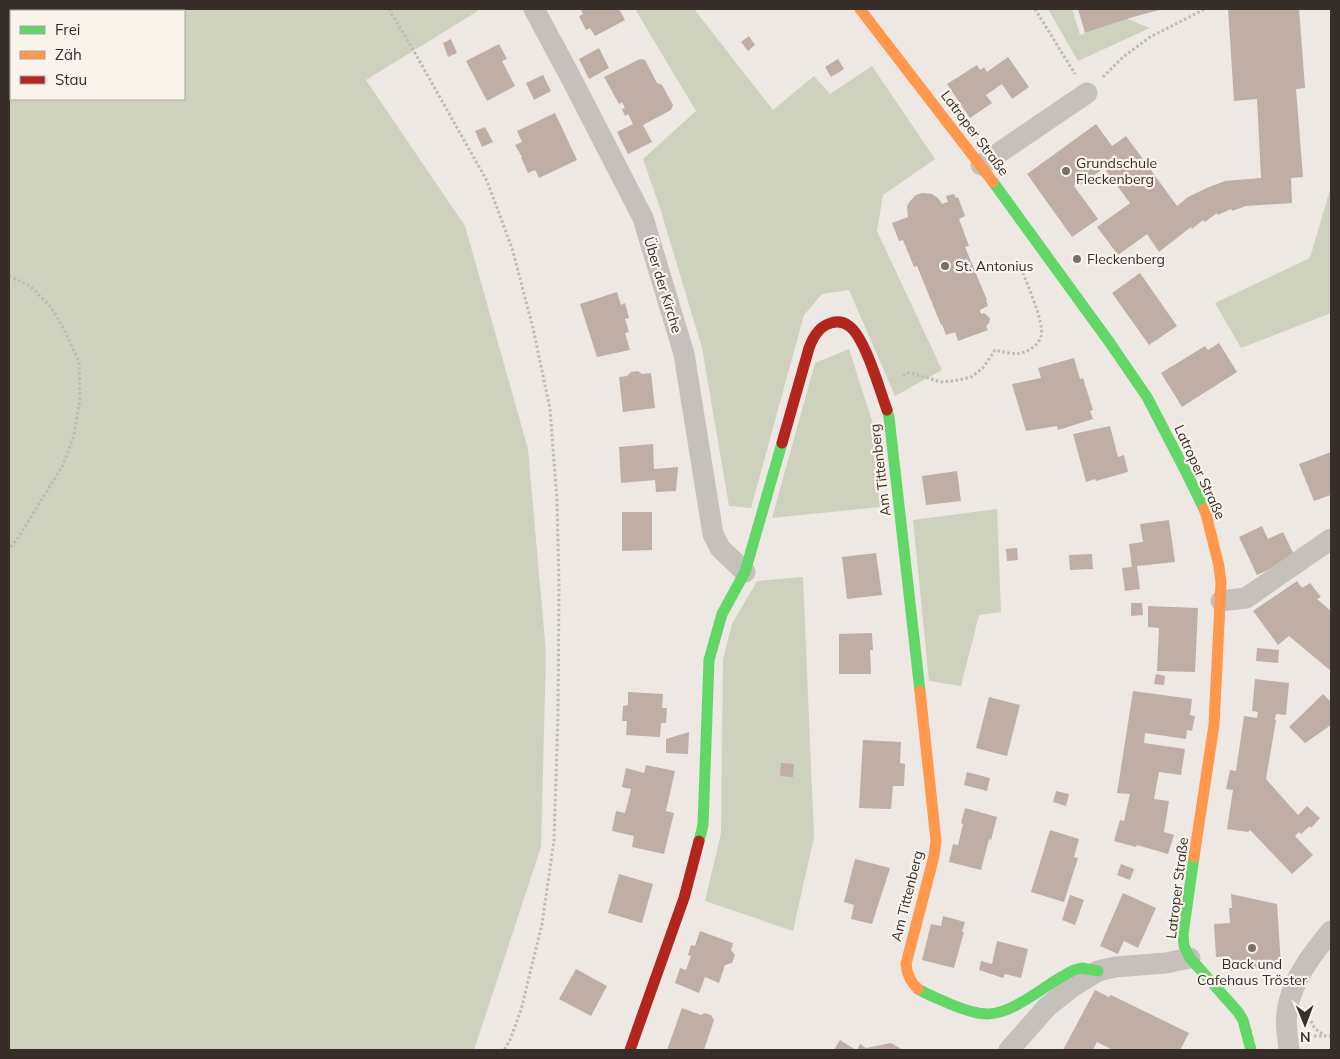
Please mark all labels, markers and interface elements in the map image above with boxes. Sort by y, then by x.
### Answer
legend [10,10,185,100]
text: Frei [55,20,80,39]
text: Zäh [55,45,82,64]
text: Stau [55,70,87,89]
street label: Latroper Straße [937,87,1013,179]
place label: Grundschule Fleckenberg [1076,154,1157,188]
marker: Grundschule Fleckenberg [1060,165,1072,177]
street label: Über der Kirche [640,235,686,335]
place label: Fleckenberg [1087,250,1165,268]
marker: Fleckenberg [1071,253,1083,265]
place label: St. Antonius [955,257,1034,275]
marker: St. Antonius [939,260,951,272]
street label: Latroper Straße [1170,422,1230,522]
street label: Am Tittenberg [865,423,895,517]
street label: Latroper Straße [1162,836,1192,940]
street label: Am Tittenberg [887,849,927,943]
marker: Back und Cafehaus Tröster [1246,942,1258,954]
place label: Back und Cafehaus Tröster [1197,955,1308,989]
north arrow [1280,999,1330,1049]
text: N [1300,1028,1311,1046]

